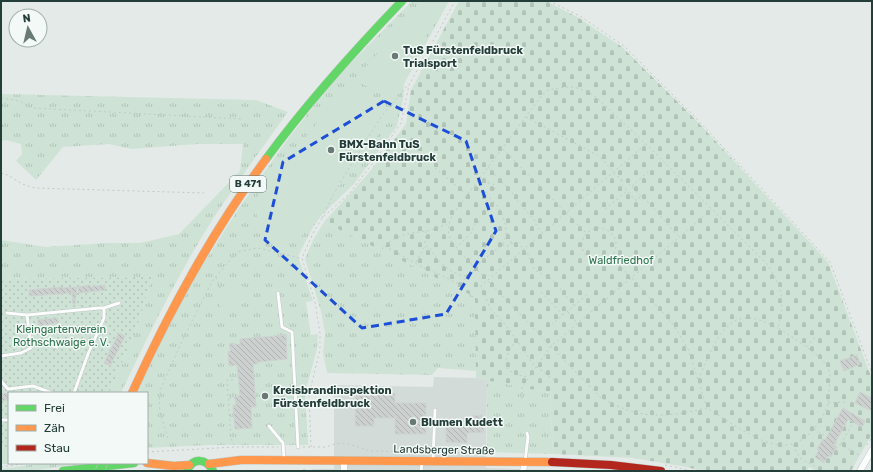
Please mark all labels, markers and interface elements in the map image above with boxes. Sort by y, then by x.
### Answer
north arrow [8,8,48,48]
text: N [22,12,32,26]
place label: TuS Fürstenfeldbruck Trialsport [403,44,524,70]
marker: TuS Fürstenfeldbruck Trialsport [390,51,400,61]
place label: BMX-Bahn TuS Fürstenfeldbruck [339,138,436,164]
marker: BMX-Bahn TuS Fürstenfeldbruck [326,145,336,155]
road number: B 471 [230,176,266,192]
park label: Waldfriedhof [589,254,654,267]
park label: Kleingartenverein Rothschwaige e. V. [13,323,109,349]
place label: Kreisbrandinspektion Fürstenfeldbruck [273,384,392,410]
marker: Kreisbrandinspektion Fürstenfeldbruck [260,391,270,401]
legend [8,392,148,464]
text: Frei [44,401,65,415]
place label: Blumen Kudett [421,416,503,429]
marker: Blumen Kudett [408,417,418,427]
text: Zäh [44,421,65,435]
text: Stau [44,441,70,455]
street label: Landsberger Straße [393,443,495,457]

